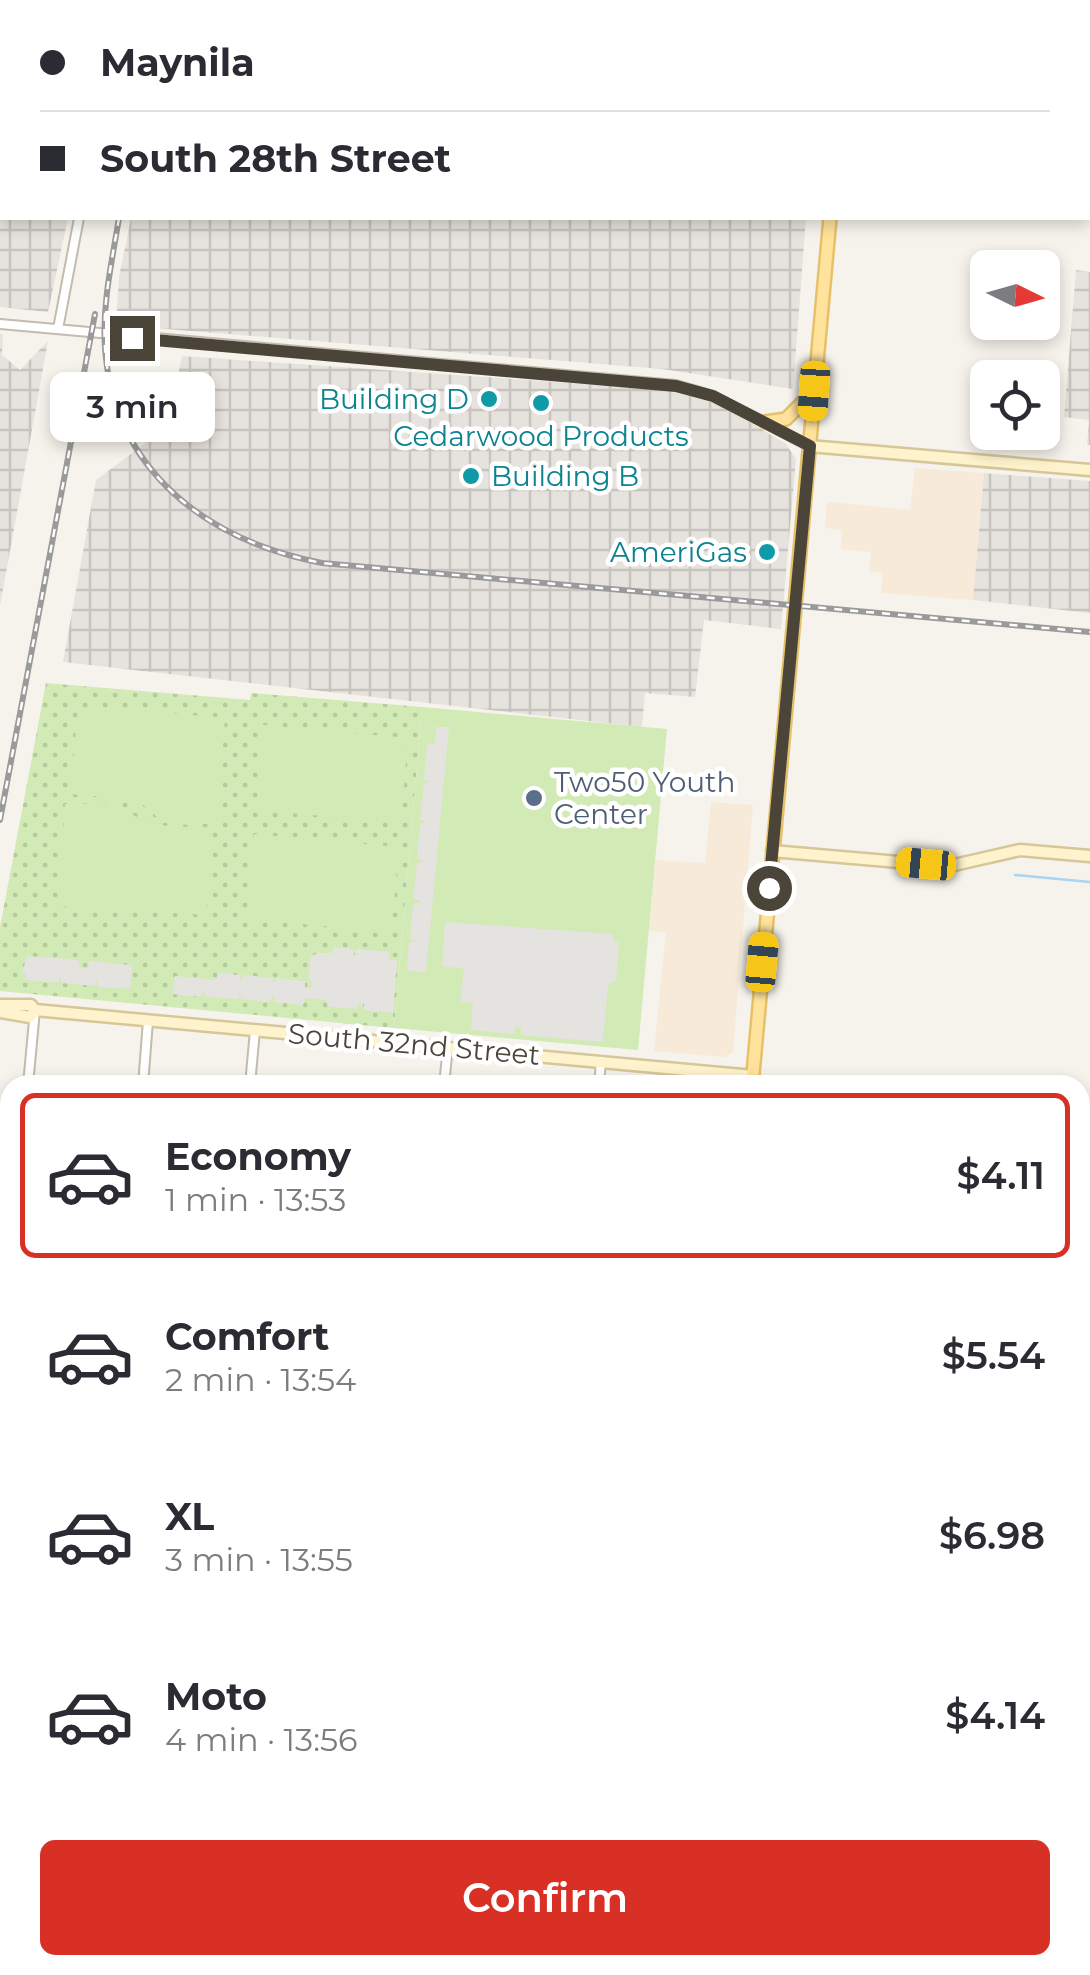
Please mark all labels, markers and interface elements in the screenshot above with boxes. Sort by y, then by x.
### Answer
text: Maynila [100,39,255,86]
text: South 28th Street [100,135,451,182]
north arrow [970,250,1060,340]
map controls [970,250,1060,450]
route end [110,316,155,361]
car [797,360,831,422]
button: locate [970,360,1060,450]
callout: 3 min [49,373,214,443]
place label: Building D [319,382,469,416]
text: 3 min [86,387,179,426]
marker: Building D [478,388,500,410]
marker: Cedarwood Products [530,392,552,414]
place label: Cedarwood Products [393,419,689,453]
place label: Building B [491,459,639,493]
marker: Building B [460,465,482,487]
place label: AmeriGas [610,535,747,569]
marker: AmeriGas [756,541,778,563]
place label: Two50 Youth Center [554,765,735,831]
marker: Two50 Youth Center [523,787,545,809]
car [895,846,957,882]
route start [747,866,792,911]
car [744,931,780,993]
street label: South 32nd Street [287,1016,541,1072]
icon: car [45,1131,135,1221]
text: Economy [165,1133,351,1180]
text: $4.11 [956,1152,1045,1199]
text: 1 min · 13:53 [165,1180,346,1219]
icon: car [45,1311,135,1401]
text: Comfort [165,1313,329,1360]
text: $5.54 [942,1332,1045,1379]
text: 2 min · 13:54 [165,1360,356,1399]
icon: car [45,1491,135,1581]
text: XL [165,1493,214,1540]
text: $6.98 [939,1512,1045,1559]
text: 3 min · 13:55 [165,1540,353,1579]
icon: car [45,1671,135,1761]
text: Moto [165,1673,267,1720]
text: $4.14 [945,1692,1045,1739]
text: 4 min · 13:56 [165,1720,358,1759]
button: Confirm [40,1840,1050,1955]

